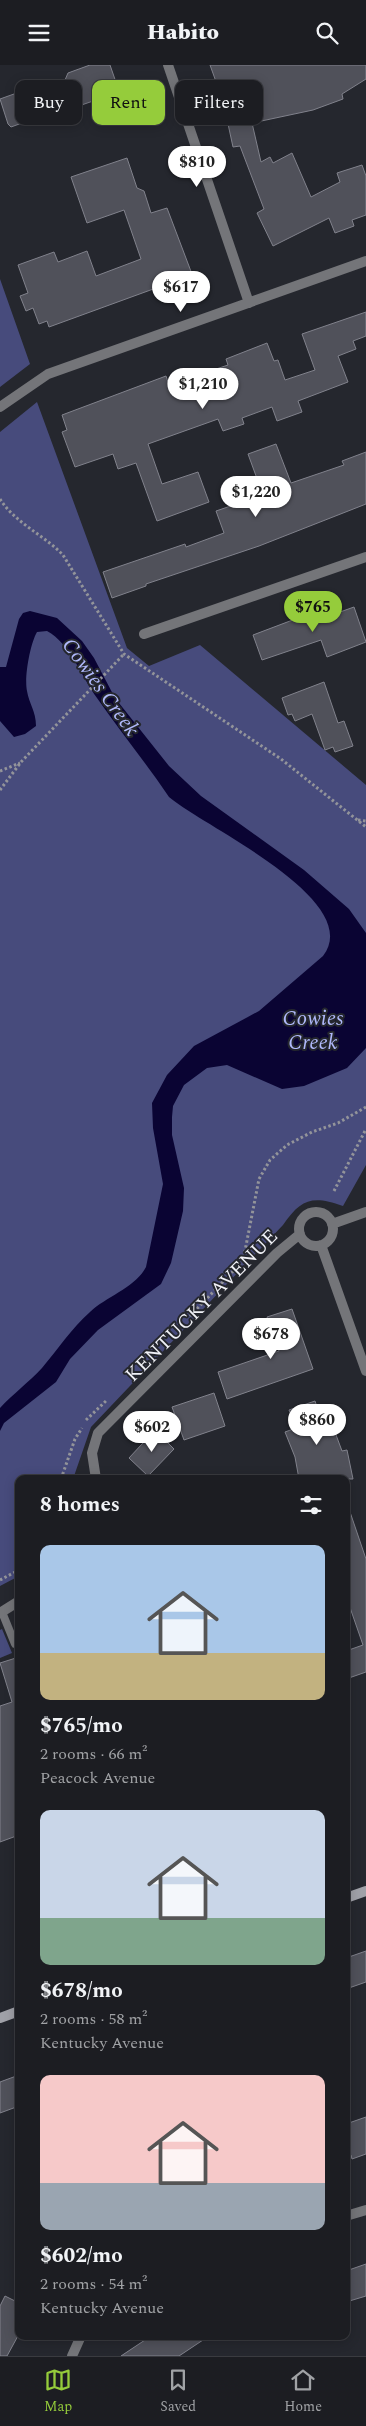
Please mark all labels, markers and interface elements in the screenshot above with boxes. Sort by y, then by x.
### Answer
text: Habito [147,16,219,49]
icon: menu [25,19,53,47]
icon: search [313,19,341,47]
chip: Buy [15,80,82,125]
chip: Rent [92,80,165,125]
chip: Filters [175,80,263,125]
pin: $810 [167,145,227,188]
text: $810 [179,150,215,174]
pin: $617 [151,271,211,313]
text: $617 [163,275,199,299]
pin: $1,210 [162,367,244,410]
text: $1,210 [178,372,228,396]
pin: $1,220 [215,475,297,518]
text: $1,220 [231,480,281,504]
pin: $765 [283,591,343,633]
text: $765 [295,595,331,619]
water label: Cowies Creek [53,632,147,744]
water label: Cowies Creek [282,1003,344,1059]
street label: KENTUCKY AVENUE [118,1222,285,1389]
pin: $678 [241,1317,301,1360]
text: $678 [253,1322,289,1346]
pin: $860 [287,1403,347,1446]
text: $860 [299,1408,335,1432]
pin: $602 [122,1411,182,1453]
text: $602 [134,1415,170,1439]
text: 8 homes [40,1489,120,1521]
icon: filters [297,1491,325,1519]
icon: home [138,1578,228,1668]
text: $765/mo [40,1710,123,1742]
text: 2 rooms · 66 m² [40,1742,147,1766]
text: Peacock Avenue [40,1766,155,1790]
icon: home [138,1843,228,1933]
text: $678/mo [40,1975,123,2007]
text: 2 rooms · 58 m² [40,2007,147,2031]
text: Kentucky Avenue [40,2031,164,2055]
icon: home [138,2108,228,2198]
text: $602/mo [40,2240,123,2272]
text: 2 rooms · 54 m² [40,2272,147,2296]
text: Kentucky Avenue [40,2296,164,2320]
tab: Map [44,2366,72,2417]
tab: Saved [160,2366,196,2417]
tab: Home [284,2366,322,2417]

